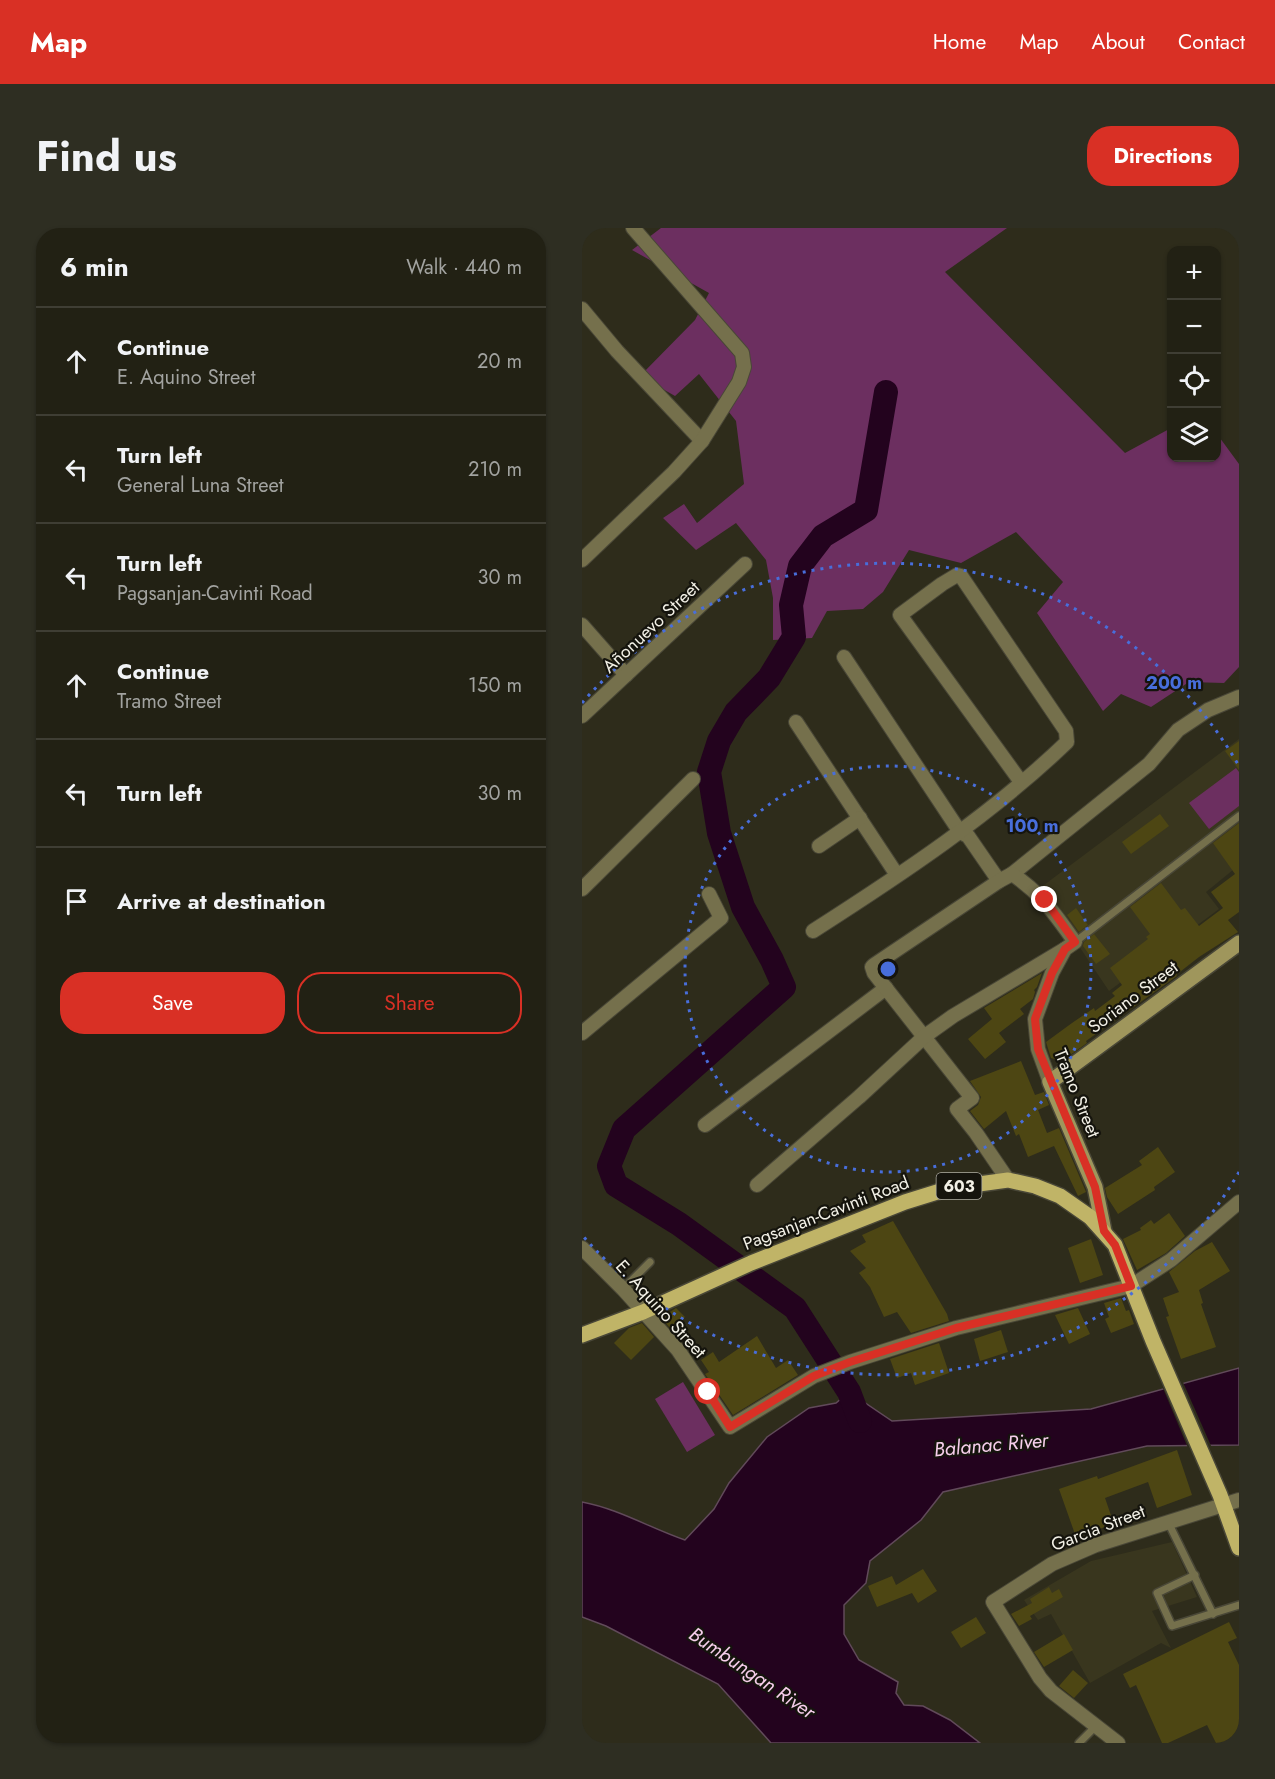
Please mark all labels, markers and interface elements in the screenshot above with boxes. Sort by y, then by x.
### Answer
text: Map [30,22,87,63]
text: Home [933,27,986,57]
text: Map [1019,27,1059,57]
text: About [1092,27,1145,57]
text: Contact [1178,27,1245,57]
text: Find us [36,126,177,187]
button: Directions [1087,126,1239,186]
map controls [1167,246,1221,462]
button: + [1167,246,1221,300]
text: 6 min [60,248,129,286]
text: Walk · 440 m [406,253,522,282]
button: − [1167,300,1221,354]
text: Continue [117,331,209,363]
icon: ahead [60,345,93,378]
text: 20 m [477,347,522,376]
button: locate [1167,354,1221,408]
text: E. Aquino Street [117,363,255,392]
button: layers [1167,408,1221,462]
text: Turn left [117,439,202,471]
icon: left [60,453,93,486]
text: 210 m [468,455,522,484]
text: General Luna Street [117,471,284,500]
text: Turn left [117,547,202,579]
icon: left [60,561,93,594]
text: 30 m [477,563,522,592]
street label: Añonuevo Street [596,574,706,679]
text: Pagsanjan-Cavinti Road [117,579,313,608]
text: Continue [117,655,209,687]
icon: ahead [60,669,93,702]
text: 200 m [1146,670,1202,696]
text: 150 m [468,671,522,700]
text: Tramo Street [117,687,221,716]
icon: left [60,777,93,810]
text: Turn left [117,777,202,809]
text: 30 m [477,779,522,808]
text: 100 m [1005,813,1059,839]
icon: arrive [60,885,93,918]
text: Arrive at destination [117,885,326,917]
route end [1031,886,1057,912]
street label: Soriano Street [1083,954,1184,1040]
centre of rings [878,959,898,979]
button: Save [60,972,285,1034]
button: Share [297,972,522,1034]
street label: Tramo Street [1047,1045,1107,1142]
street label: Pagsanjan-Cavinti Road [739,1169,913,1257]
road number: 603 [936,1173,982,1199]
street label: E. Aquino Street [610,1254,713,1364]
route start [694,1378,720,1404]
water label: Balanac River [933,1425,1051,1464]
street label: Garcia Street [1047,1498,1149,1558]
water label: Bumbungan River [683,1620,822,1727]

